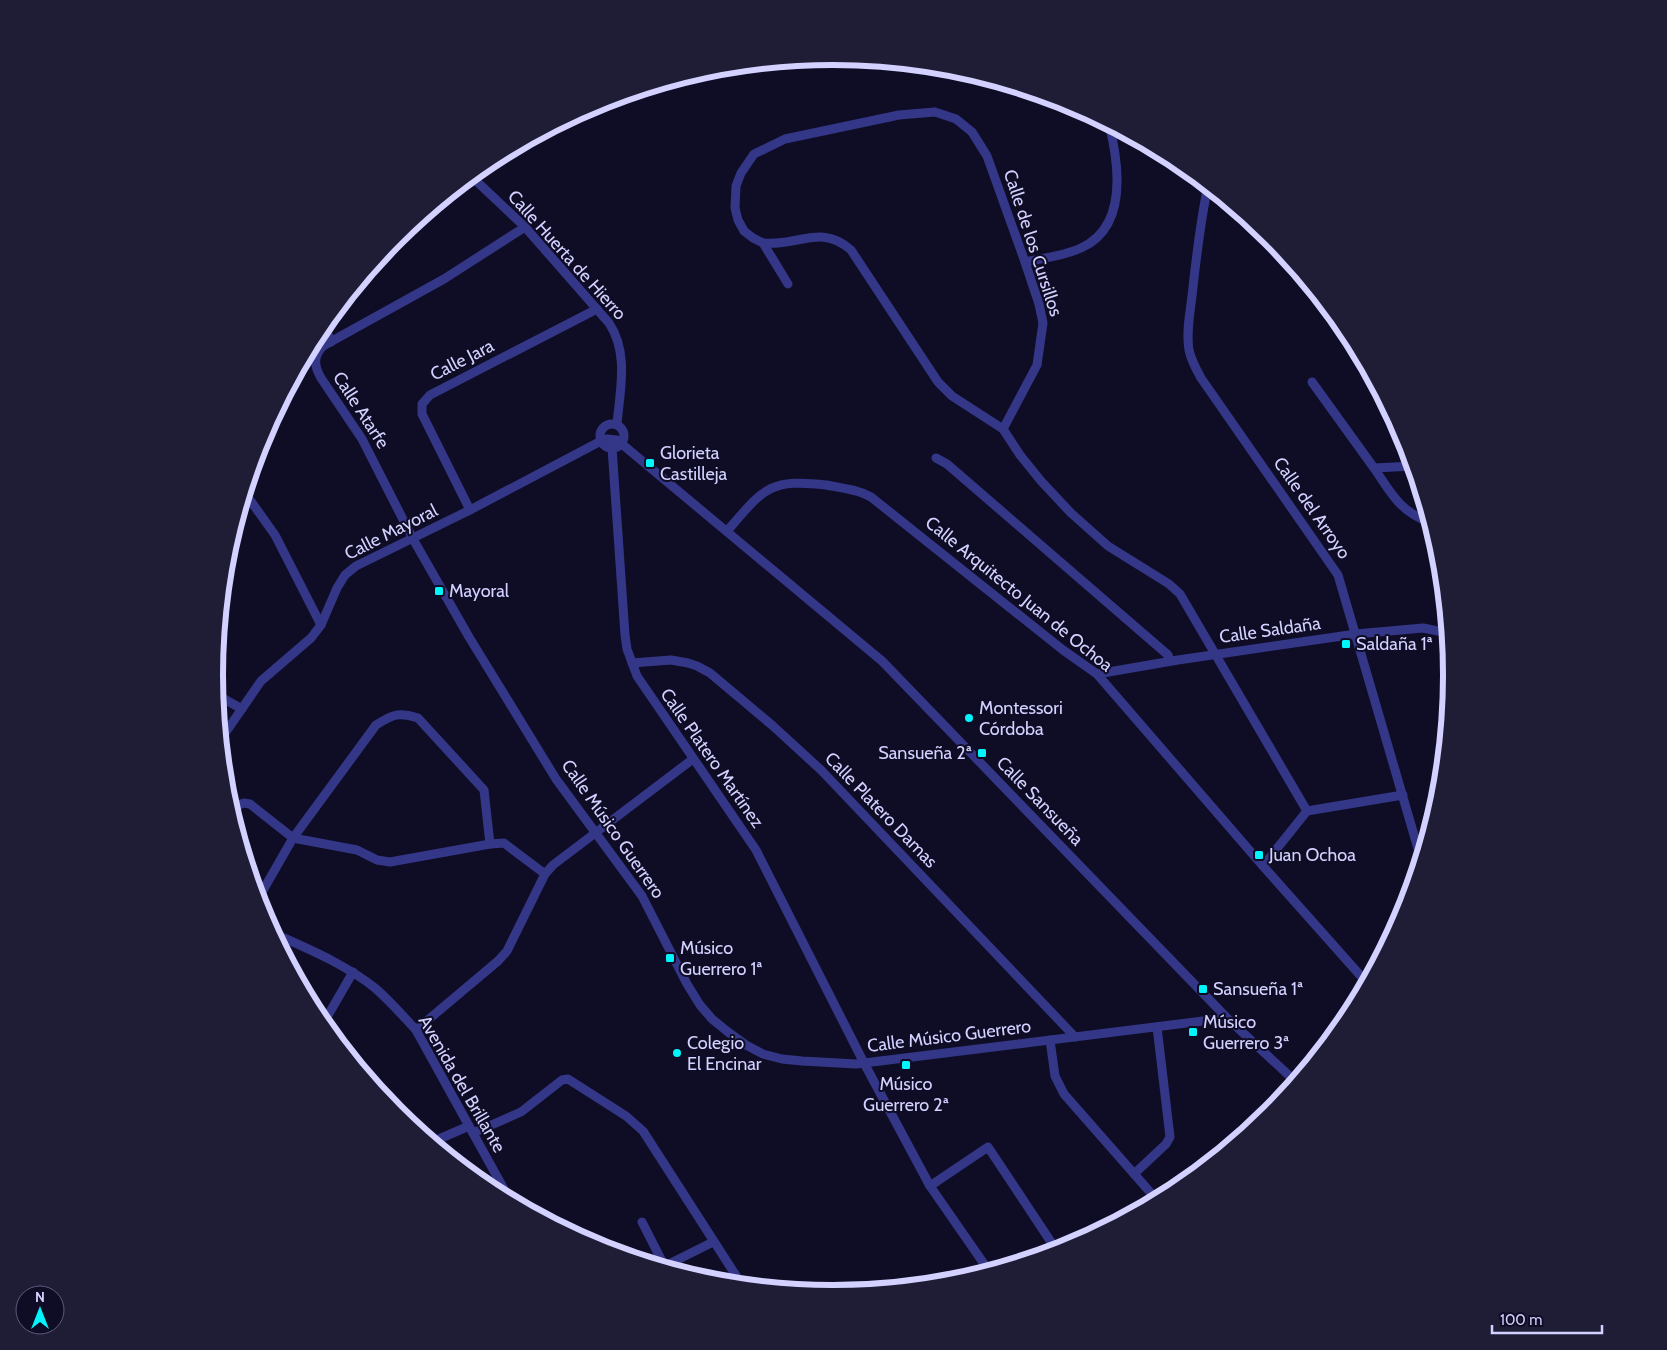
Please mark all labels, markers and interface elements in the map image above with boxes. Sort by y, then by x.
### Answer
street label: Calle de los Cursillos [999,167,1067,319]
street label: Calle Huerta de Hierro [503,186,631,324]
street label: Calle Jara [426,334,498,385]
street label: Calle Atarfe [328,367,394,453]
place label: Glorieta Castilleja [660,442,728,485]
street label: Calle del Arroyo [1269,453,1355,563]
marker: Glorieta Castilleja [644,457,656,469]
street label: Calle Mayoral [341,499,442,565]
street label: Calle Arquitecto Juan de Ochoa [921,512,1117,677]
place label: Mayoral [449,580,510,602]
marker: Mayoral [433,585,445,597]
street label: Calle Saldaña [1218,612,1322,648]
place label: Saldaña 1ª [1356,633,1433,655]
marker: Saldaña 1ª [1340,638,1352,650]
street label: Calle Platero Martínez [656,684,769,832]
place label: Montessori Córdoba [979,697,1063,740]
marker: Montessori Córdoba [963,712,975,724]
place label: Sansueña 2ª [878,742,972,764]
marker: Sansueña 2ª [976,747,988,759]
street label: Calle Platero Damas [820,748,942,872]
street label: Calle Sansueña [992,752,1088,850]
street label: Calle Músico Guerrero [557,755,669,903]
place label: Juan Ochoa [1268,844,1356,866]
marker: Juan Ochoa [1253,849,1265,861]
place label: Músico Guerrero 1ª [680,937,763,980]
marker: Músico Guerrero 1ª [664,952,676,964]
place label: Sansueña 1ª [1213,978,1303,1000]
marker: Sansueña 1ª [1197,983,1209,995]
street label: Avenida del Brillante [414,1011,510,1157]
place label: Músico Guerrero 3ª [1203,1011,1289,1054]
street label: Calle Músico Guerrero [866,1015,1032,1057]
marker: Músico Guerrero 3ª [1187,1026,1199,1038]
place label: Colegio El Encinar [687,1032,762,1075]
marker: Colegio El Encinar [671,1047,683,1059]
marker: Músico Guerrero 2ª [900,1059,912,1071]
place label: Músico Guerrero 2ª [863,1073,949,1116]
north arrow [15,1285,65,1335]
text: N [35,1288,45,1306]
scale bar [1492,1302,1602,1334]
text: 100 m [1500,1311,1542,1329]

